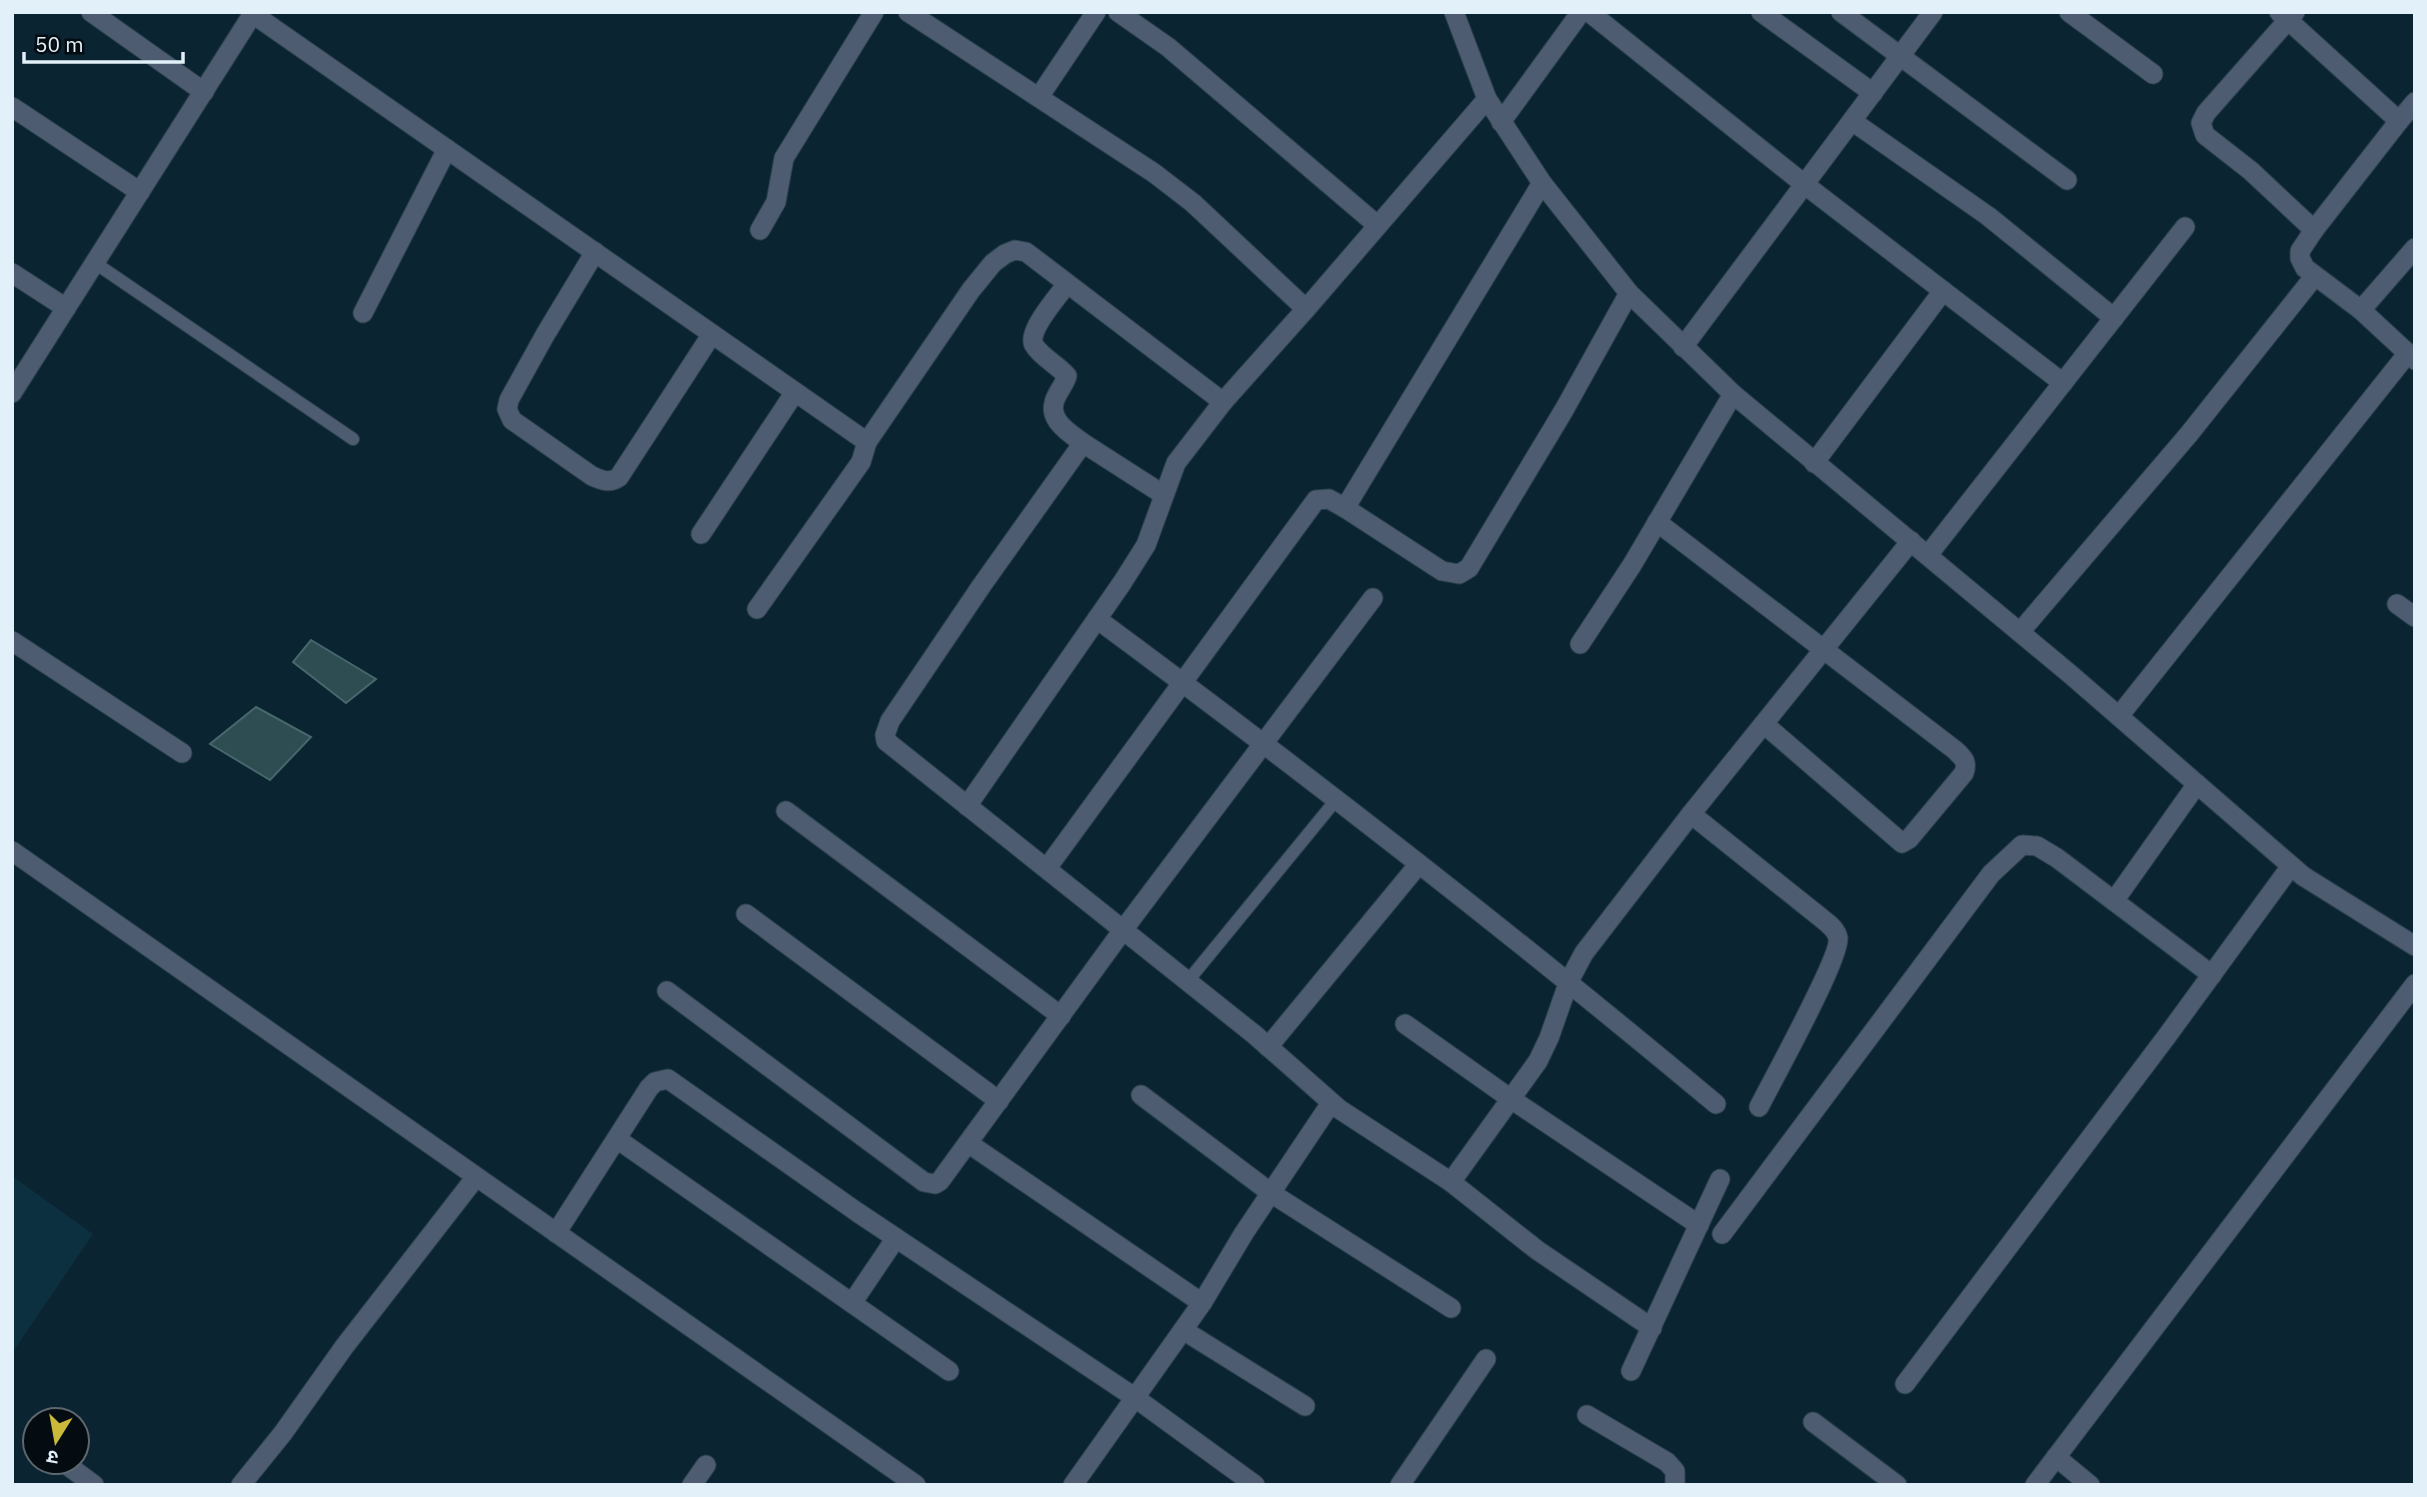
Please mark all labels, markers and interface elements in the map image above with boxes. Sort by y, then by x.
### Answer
scale bar [24,21,184,65]
text: 50 m [35,30,84,58]
north arrow [21,1406,91,1476]
text: उ [44,1445,61,1471]

